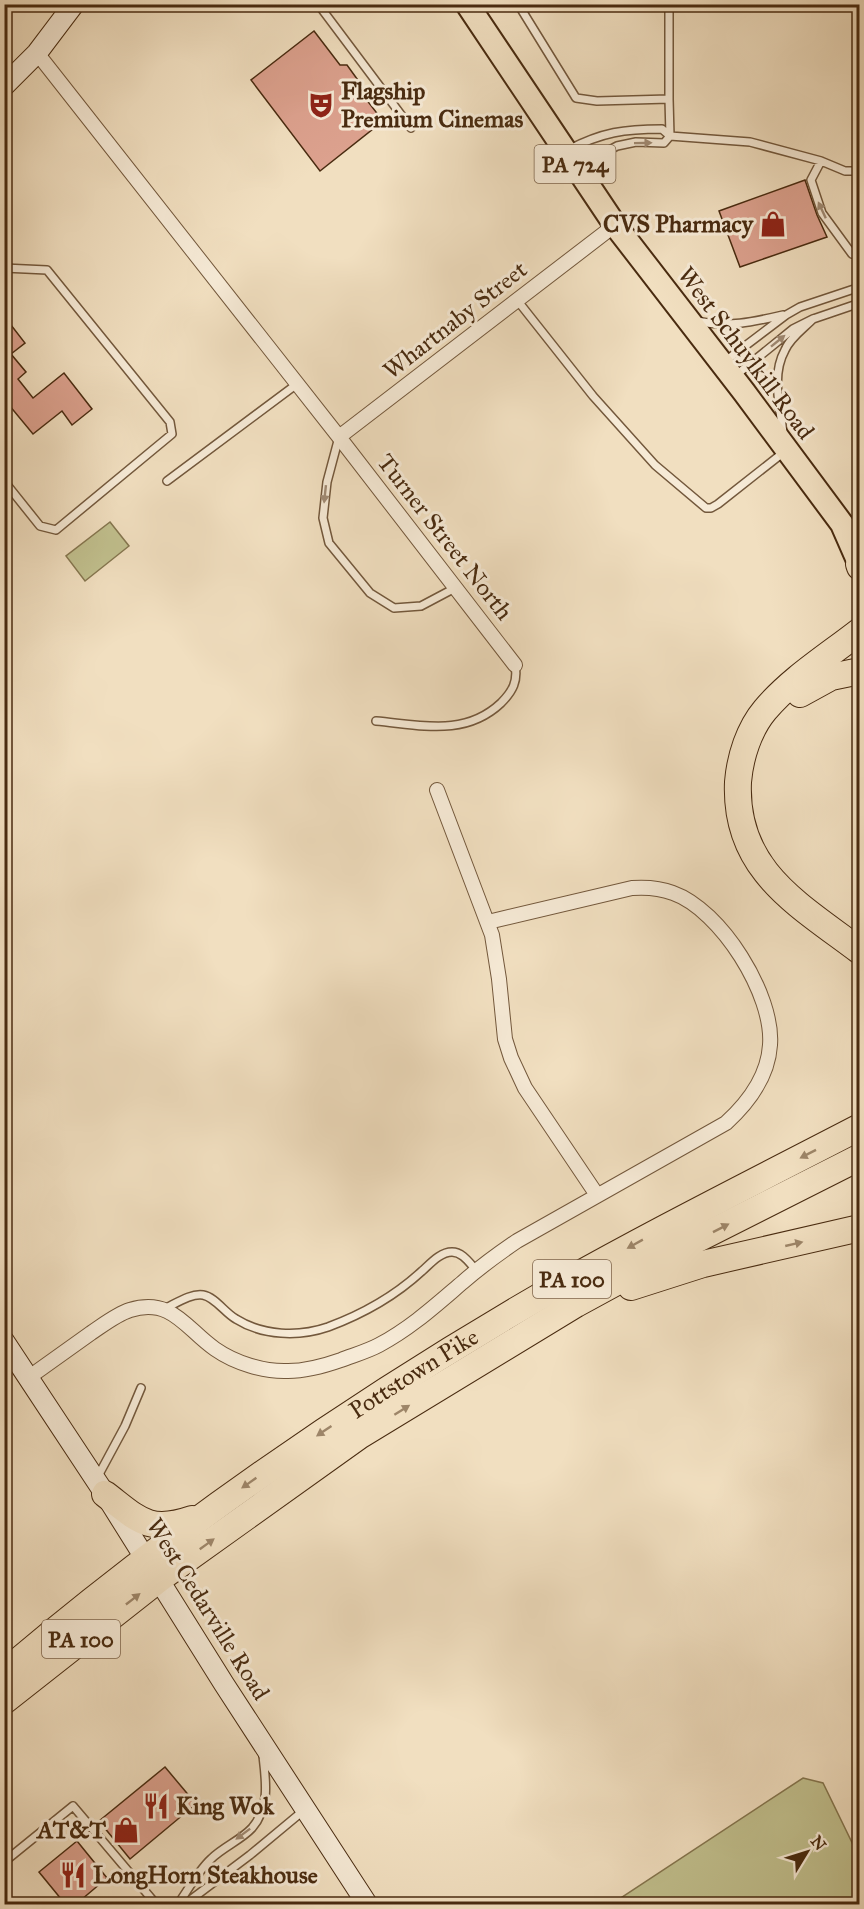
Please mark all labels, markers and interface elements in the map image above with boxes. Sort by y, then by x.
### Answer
place label: Flagship Premium Cinemas [341,76,523,134]
theatre icon: Flagship Premium Cinemas [306,90,336,120]
one-way arrow [634,138,653,148]
road number: PA 724 [534,145,616,183]
one-way arrow [818,201,827,218]
place label: CVS Pharmacy [603,209,755,239]
shop icon: CVS Pharmacy [758,209,788,239]
street label: Whartnaby Street [377,254,533,386]
street label: West Schuylkill Road [671,261,821,445]
one-way arrow [771,335,786,347]
street label: Turner Street North [371,448,519,626]
one-way arrow [320,484,330,503]
one-way arrow [799,1149,816,1159]
one-way arrow [712,1223,729,1232]
one-way arrow [785,1238,803,1248]
one-way arrow [626,1239,643,1249]
road number: PA 100 [533,1260,611,1298]
street label: Pottstown Pike [343,1322,484,1425]
one-way arrow [394,1404,410,1415]
one-way arrow [316,1425,332,1437]
one-way arrow [242,1477,258,1489]
street label: West Cedarville Road [140,1512,276,1706]
one-way arrow [198,1538,214,1550]
one-way arrow [125,1594,140,1606]
road number: PA 100 [42,1620,120,1658]
restaurant icon: King Wok [141,1791,171,1821]
place label: King Wok [176,1791,275,1821]
place label: AT&T [35,1815,107,1845]
shop icon: AT&T [111,1815,141,1845]
north arrow [777,1822,837,1882]
one-way arrow [236,1828,251,1840]
text: N [807,1832,830,1855]
restaurant icon: LongHorn Steakhouse [58,1860,88,1890]
place label: LongHorn Steakhouse [93,1860,318,1890]

